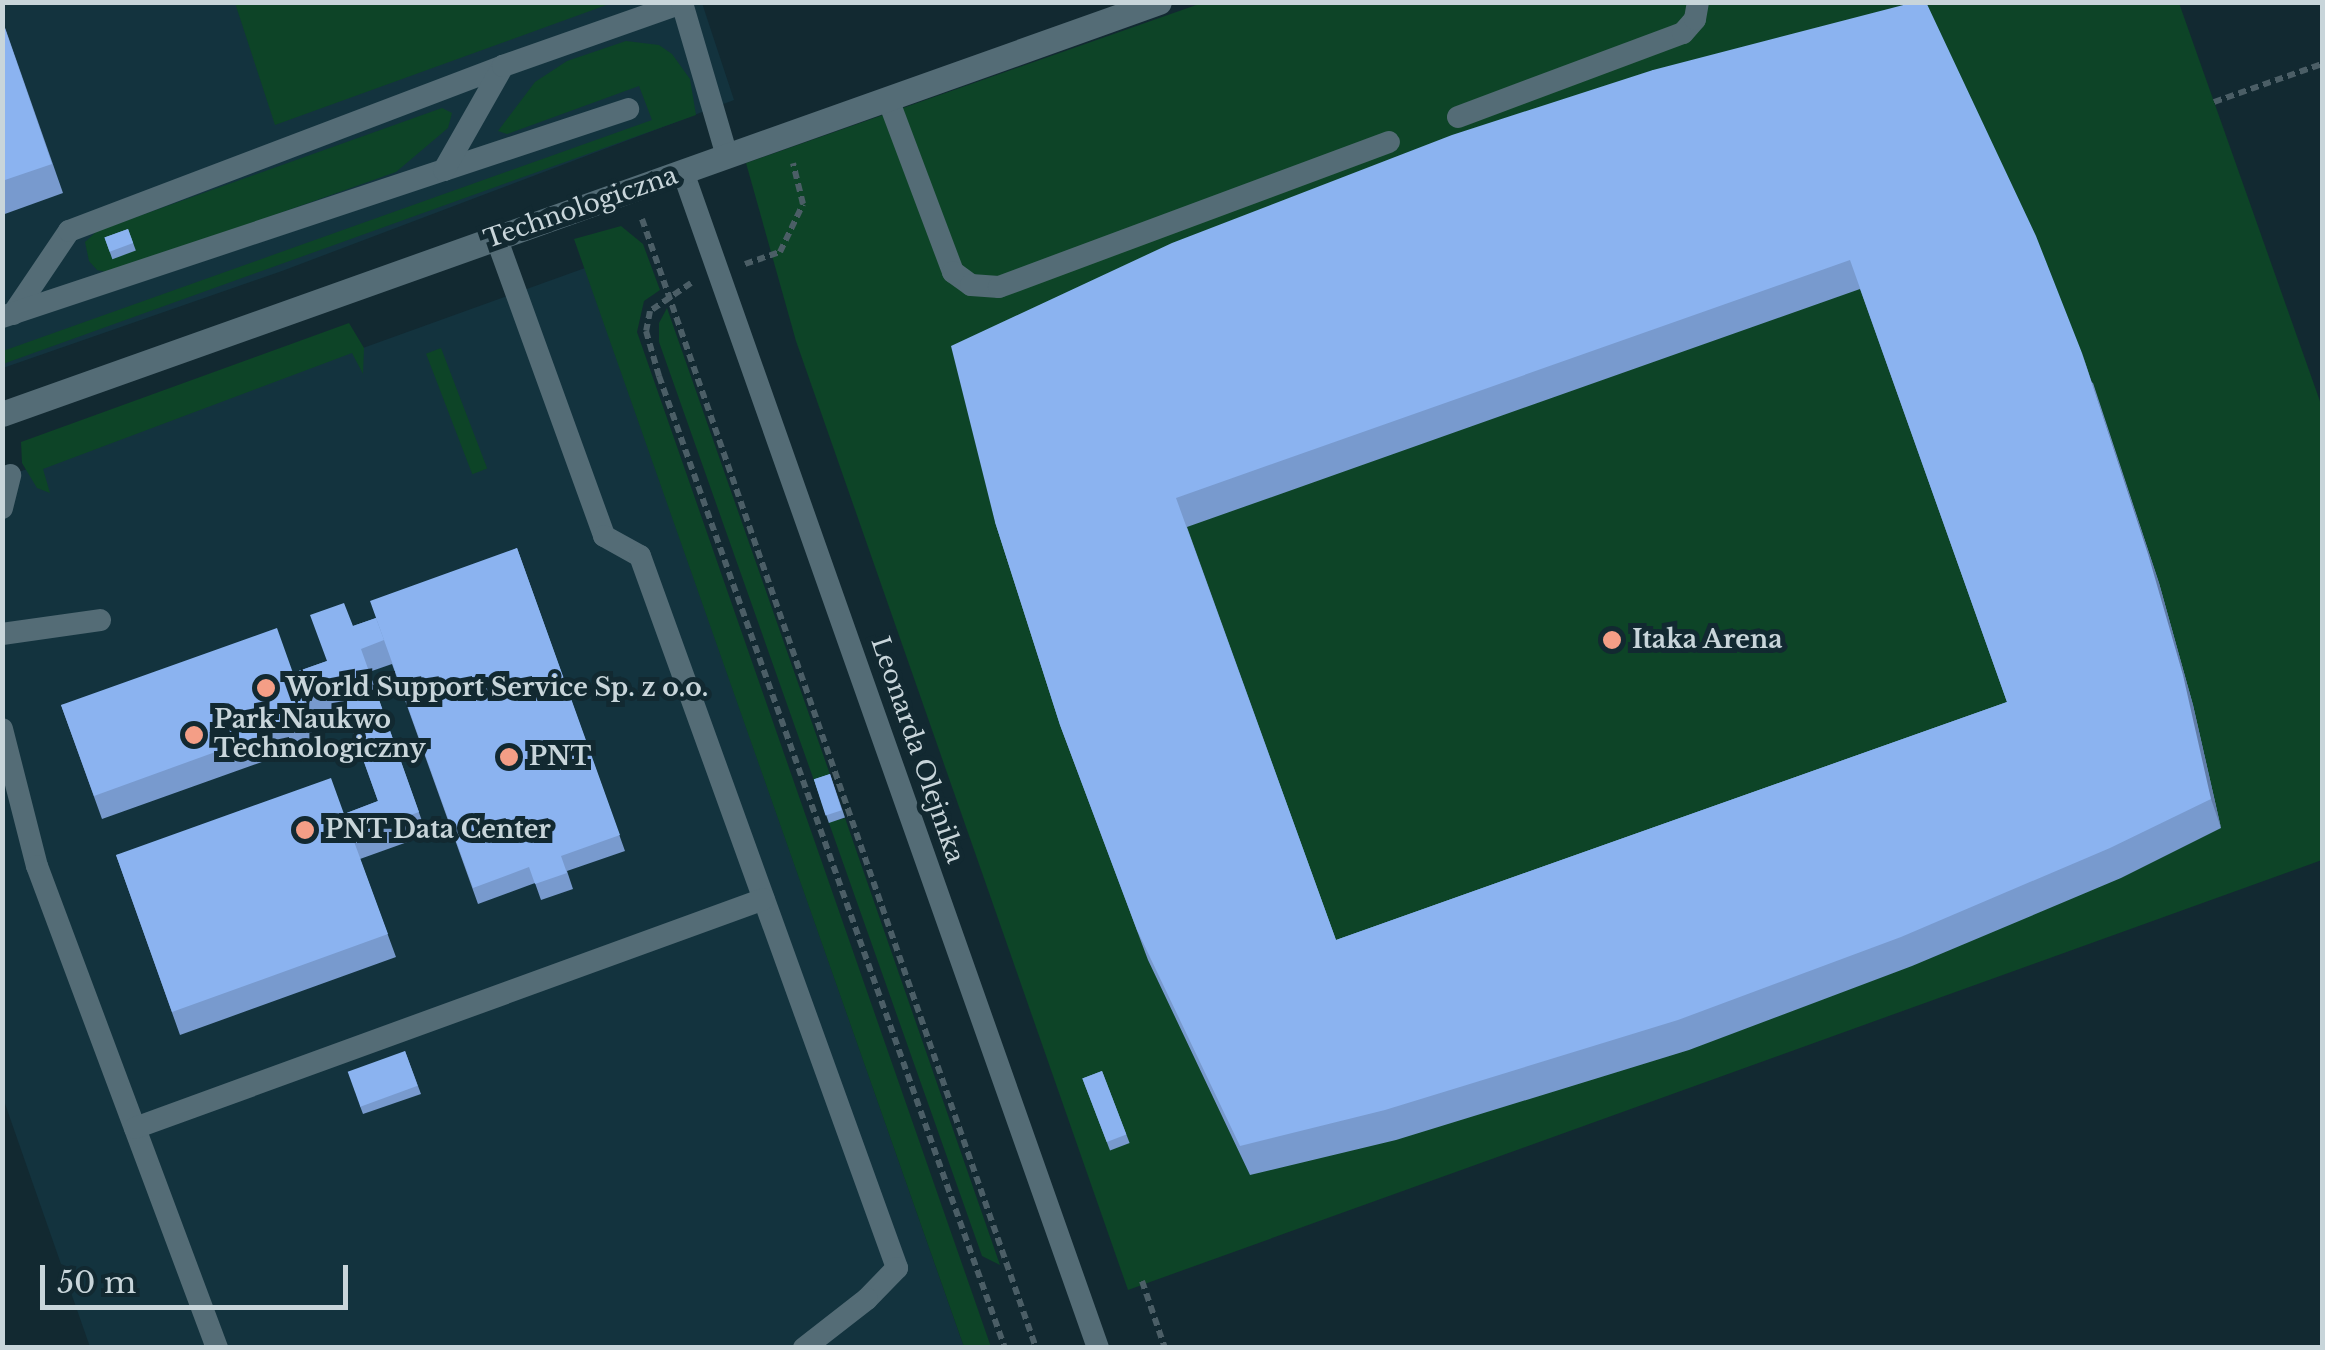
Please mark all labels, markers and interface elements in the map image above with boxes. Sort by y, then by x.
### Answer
street label: Technologiczna [480,161,682,255]
place label: Itaka Arena [1632,625,1783,655]
marker: Itaka Arena [1601,629,1623,651]
street label: Leonarda Olejnika [864,633,970,867]
place label: World Support Service Sp. z o.o. [286,673,708,703]
marker: World Support Service Sp. z o.o. [255,677,277,699]
place label: Park Naukwo Technologiczny [214,706,426,765]
marker: Park Naukwo Technologiczny [183,724,205,746]
place label: PNT [529,742,591,772]
marker: PNT [498,746,520,768]
place label: PNT Data Center [325,815,551,845]
marker: PNT Data Center [294,819,316,841]
scale bar [45,1245,352,1307]
text: 50 m [57,1264,136,1301]

